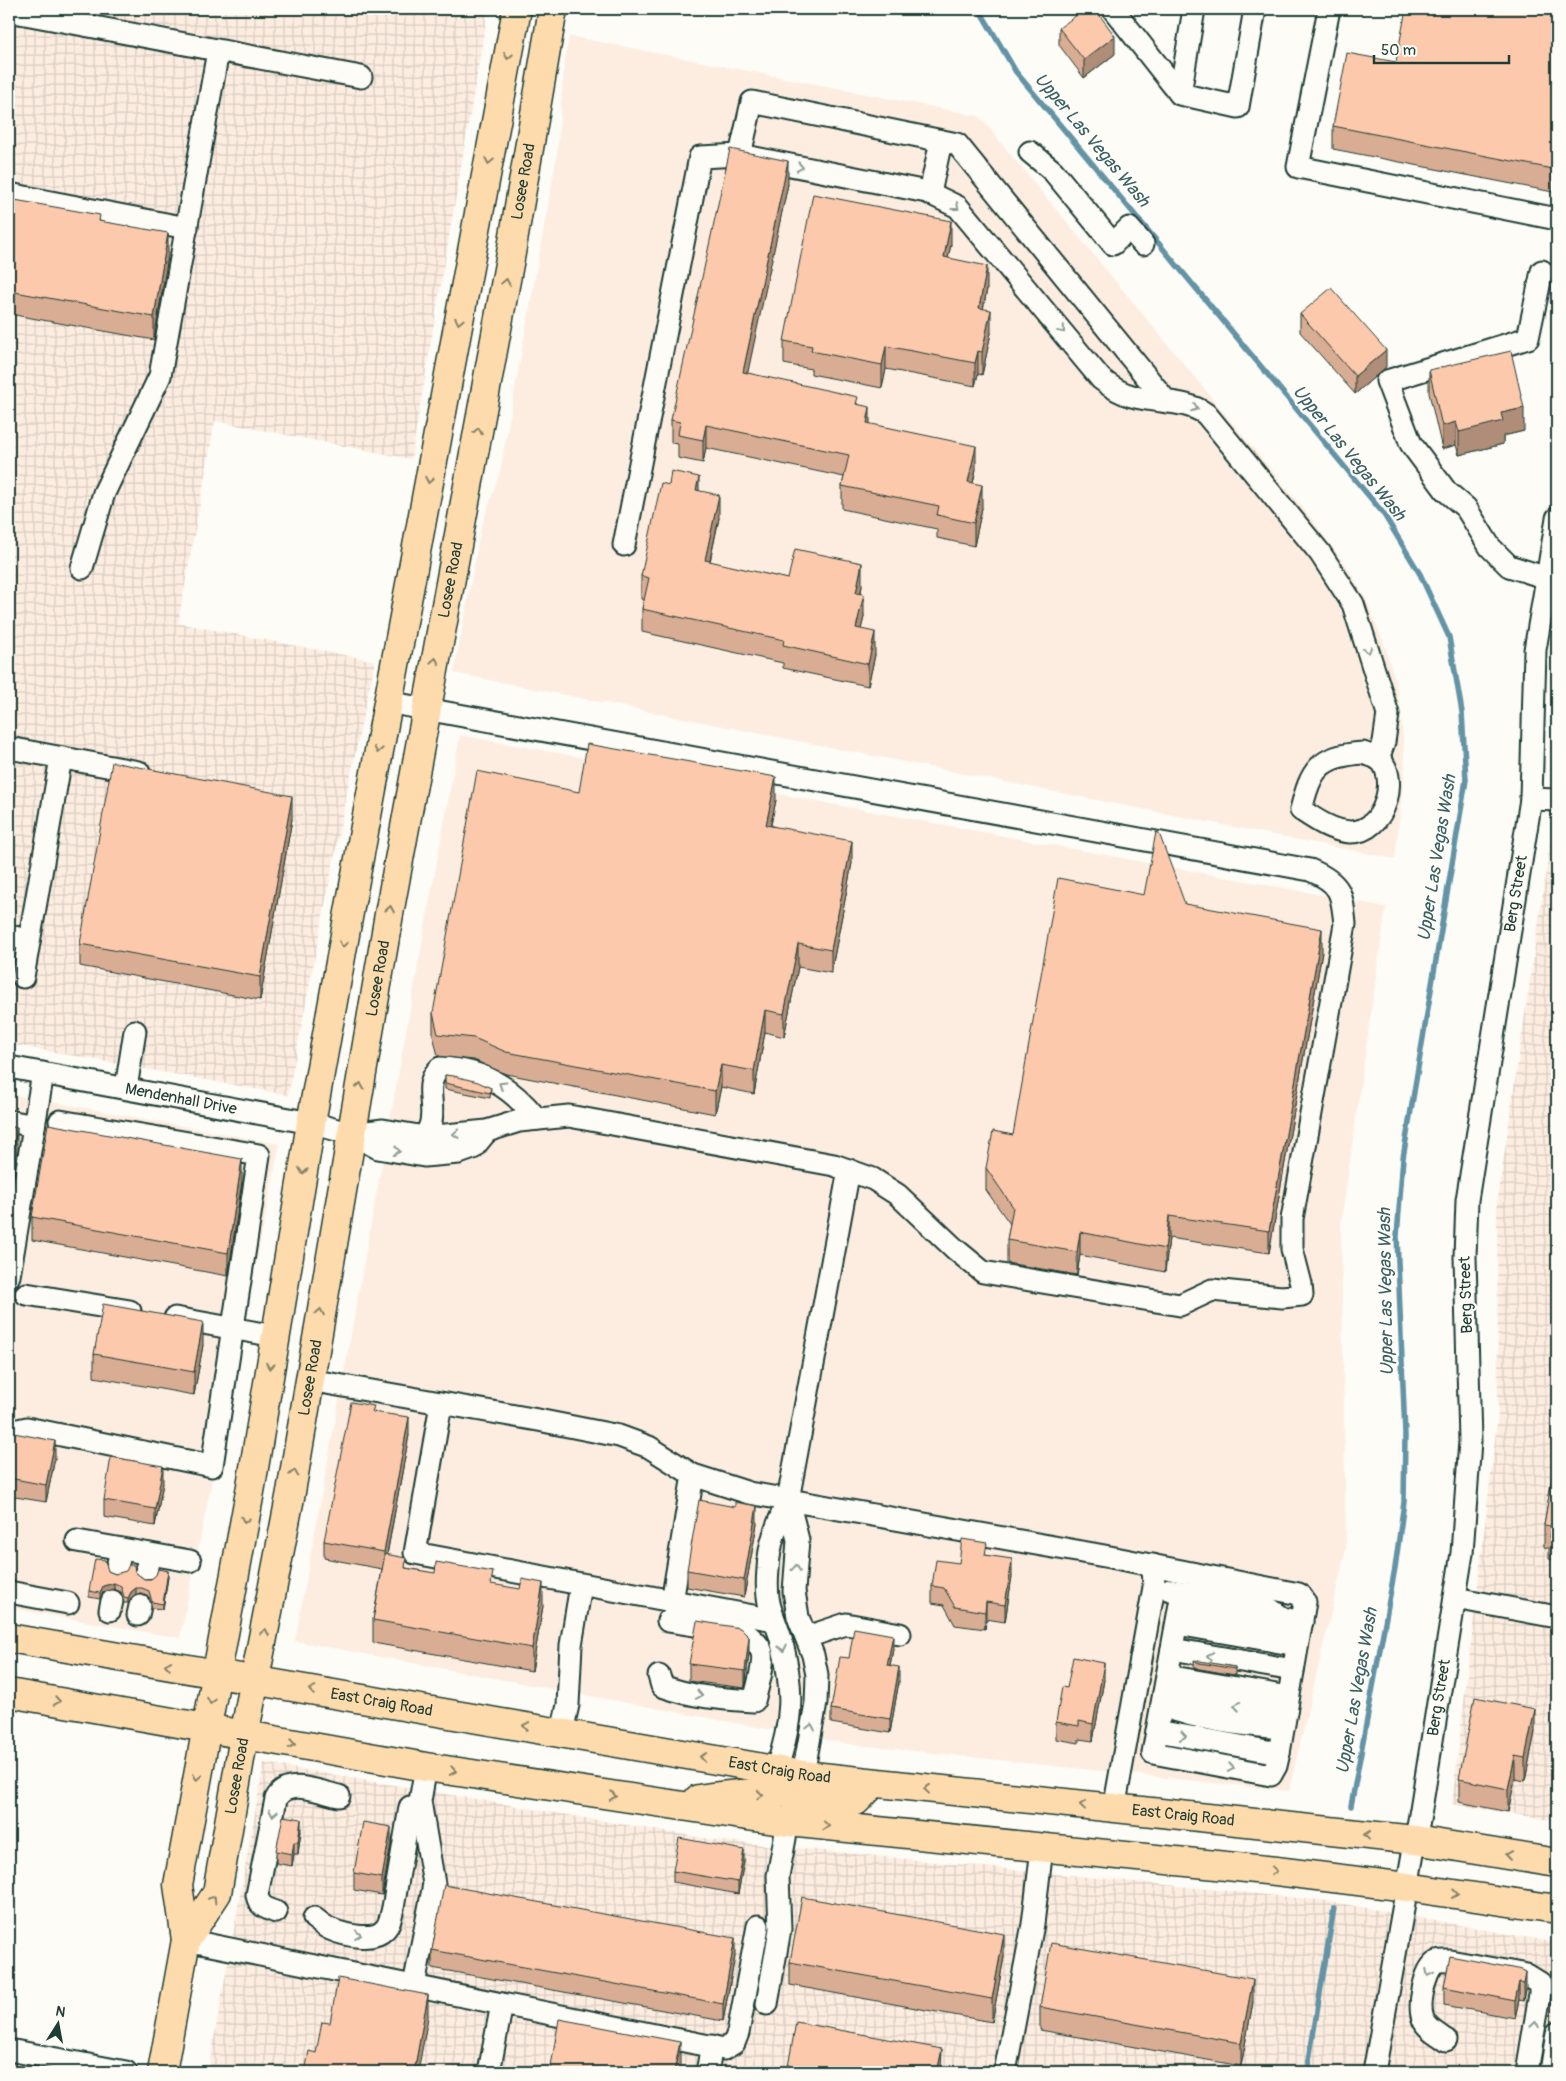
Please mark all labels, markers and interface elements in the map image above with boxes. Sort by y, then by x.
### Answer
scale bar [1374,32,1508,64]
text: 50 m [1381,41,1416,60]
one-way arrow [504,51,514,60]
water label: Upper Las Vegas Wash [1029,68,1156,213]
street label: Losee Road [507,142,540,221]
one-way arrow [484,156,494,165]
one-way arrow [796,161,805,171]
one-way arrow [950,201,960,210]
one-way arrow [500,278,510,287]
one-way arrow [454,316,464,325]
one-way arrow [1056,325,1065,334]
water label: Upper Las Vegas Wash [1287,381,1412,527]
one-way arrow [1190,402,1198,412]
one-way arrow [472,427,482,436]
one-way arrow [424,476,434,485]
street label: Losee Road [434,540,467,620]
one-way arrow [1362,646,1372,654]
one-way arrow [430,657,440,665]
one-way arrow [374,745,384,754]
water label: Upper Las Vegas Wash [1413,772,1462,943]
street label: Berg Street [1500,853,1532,934]
one-way arrow [384,905,394,913]
street label: Losee Road [362,939,394,1018]
one-way arrow [338,940,348,948]
street label: Mendenhall Drive [124,1079,239,1119]
one-way arrow [354,1082,364,1091]
one-way arrow [498,1082,507,1092]
one-way arrow [452,1128,460,1139]
one-way arrow [392,1146,401,1156]
one-way arrow [298,1167,308,1175]
water label: Upper Las Vegas Wash [1373,1206,1399,1376]
street label: Berg Street [1455,1255,1477,1334]
one-way arrow [315,1308,325,1317]
street label: Losee Road [294,1338,327,1417]
one-way arrow [266,1361,276,1370]
one-way arrow [288,1468,299,1476]
one-way arrow [240,1515,250,1524]
one-way arrow [791,1564,802,1572]
water label: Upper Las Vegas Wash [1331,1605,1383,1776]
one-way arrow [259,1628,269,1637]
one-way arrow [777,1643,788,1652]
one-way arrow [1206,1651,1214,1661]
street label: Berg Street [1423,1657,1455,1737]
one-way arrow [164,1661,173,1671]
street label: East Craig Road [329,1684,434,1721]
one-way arrow [307,1685,315,1696]
one-way arrow [695,1689,704,1700]
one-way arrow [52,1696,61,1706]
one-way arrow [206,1697,217,1706]
one-way arrow [1233,1701,1241,1711]
one-way arrow [522,1722,530,1732]
one-way arrow [806,1722,816,1731]
one-way arrow [1179,1731,1188,1741]
street label: Losee Road [221,1736,254,1816]
one-way arrow [288,1739,297,1749]
street label: East Craig Road [727,1752,832,1788]
one-way arrow [699,1753,708,1763]
one-way arrow [1227,1762,1235,1772]
one-way arrow [449,1765,457,1776]
one-way arrow [193,1772,203,1781]
one-way arrow [923,1784,931,1795]
one-way arrow [756,1789,764,1800]
one-way arrow [609,1790,617,1801]
one-way arrow [1079,1800,1087,1811]
street label: East Craig Road [1131,1800,1236,1831]
one-way arrow [268,1808,279,1817]
one-way arrow [822,1820,830,1831]
one-way arrow [1362,1830,1370,1841]
one-way arrow [1505,1851,1513,1861]
one-way arrow [1270,1865,1278,1876]
one-way arrow [1451,1888,1459,1899]
one-way arrow [206,1895,216,1904]
one-way arrow [355,1930,363,1941]
one-way arrow [1425,1968,1435,1977]
north arrow [32,1998,82,2048]
text: N [54,2002,67,2021]
one-way arrow [1530,2020,1540,2029]

